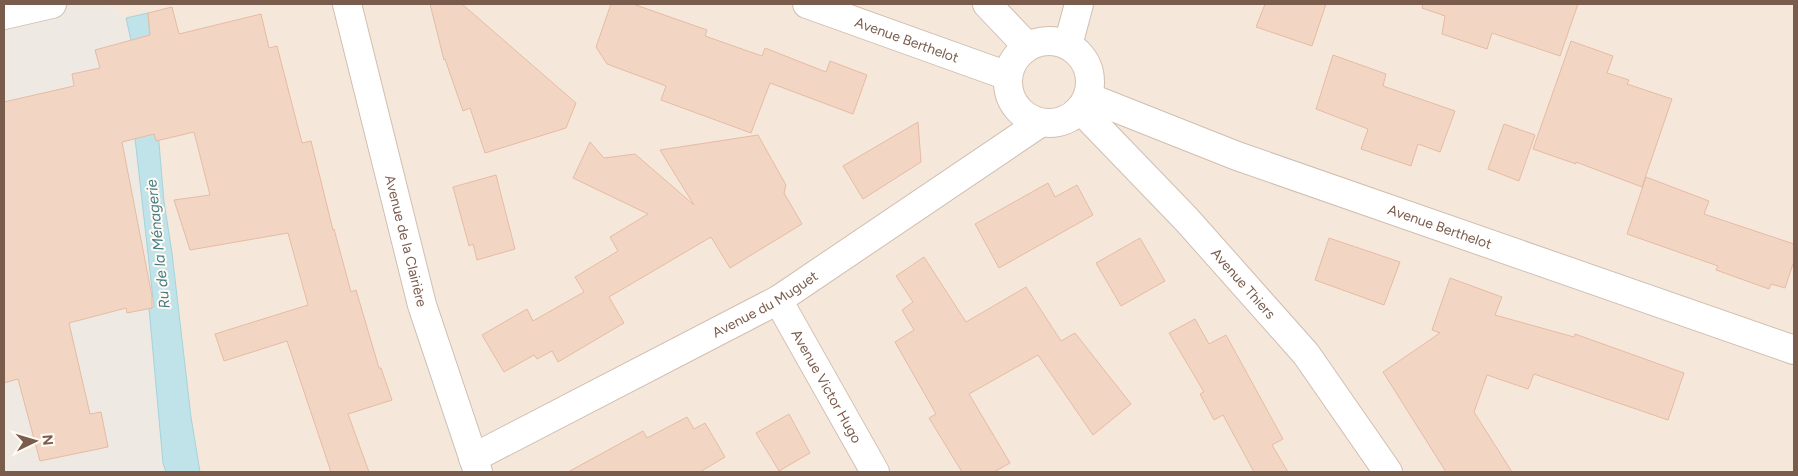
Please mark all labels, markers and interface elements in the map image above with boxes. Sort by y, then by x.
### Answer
street label: Avenue Berthelot [853,13,961,66]
street label: Avenue de la Clairière [381,173,431,309]
water label: Ru de la Ménagerie [142,178,174,310]
street label: Avenue Berthelot [1385,201,1494,253]
street label: Avenue Thiers [1208,245,1279,322]
street label: Avenue du Muguet [709,267,821,341]
street label: Avenue Victor Hugo [788,326,865,446]
north arrow [10,416,60,466]
text: N [39,434,56,446]

